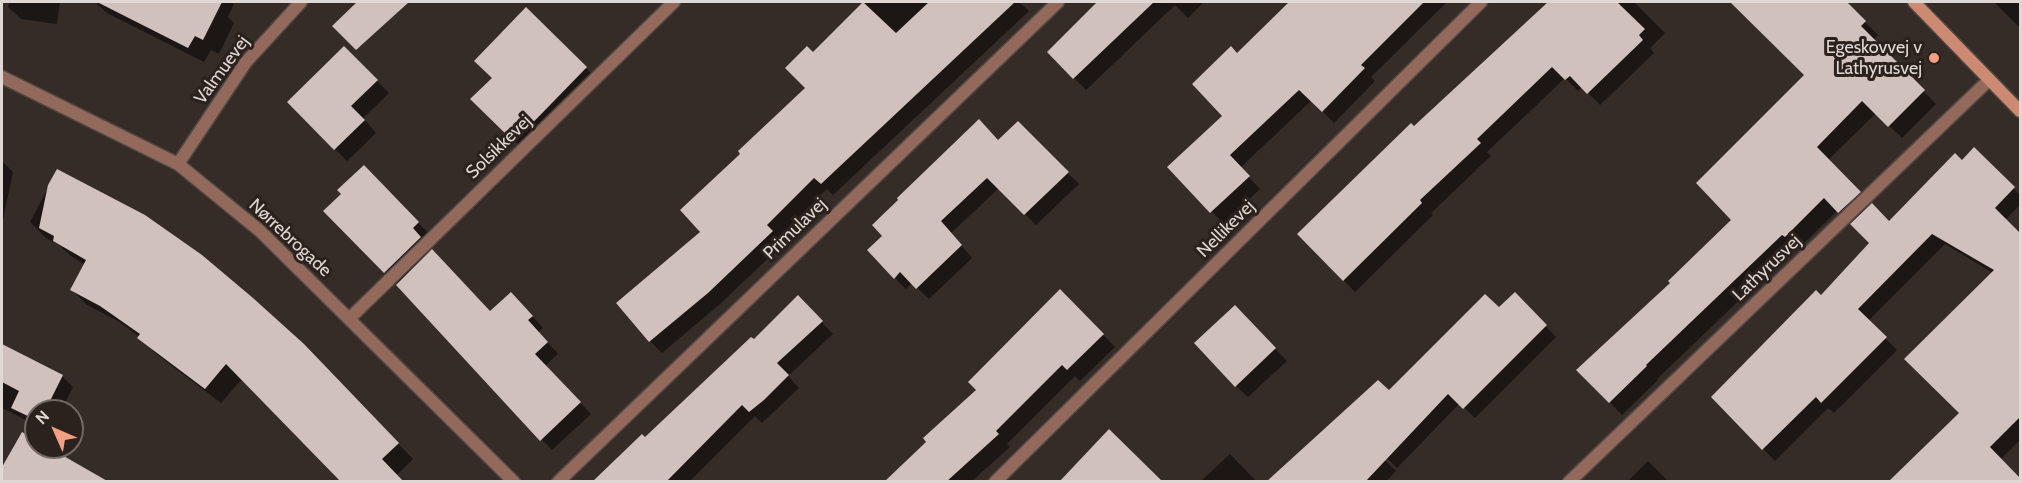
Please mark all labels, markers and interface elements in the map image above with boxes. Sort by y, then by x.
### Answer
street label: Valmuevej [190,32,254,108]
place label: Egeskovvej v Lathyrusvej [1826,37,1922,80]
marker: Egeskovvej v Lathyrusvej [1927,51,1941,65]
street label: Solsikkevej [462,111,536,183]
street label: Nørrebrogade [244,194,336,282]
street label: Primulavej [759,194,831,264]
street label: Nellikevej [1193,196,1259,262]
street label: Lathyrusvej [1728,230,1806,306]
north arrow [24,399,84,459]
text: N [32,407,53,428]

